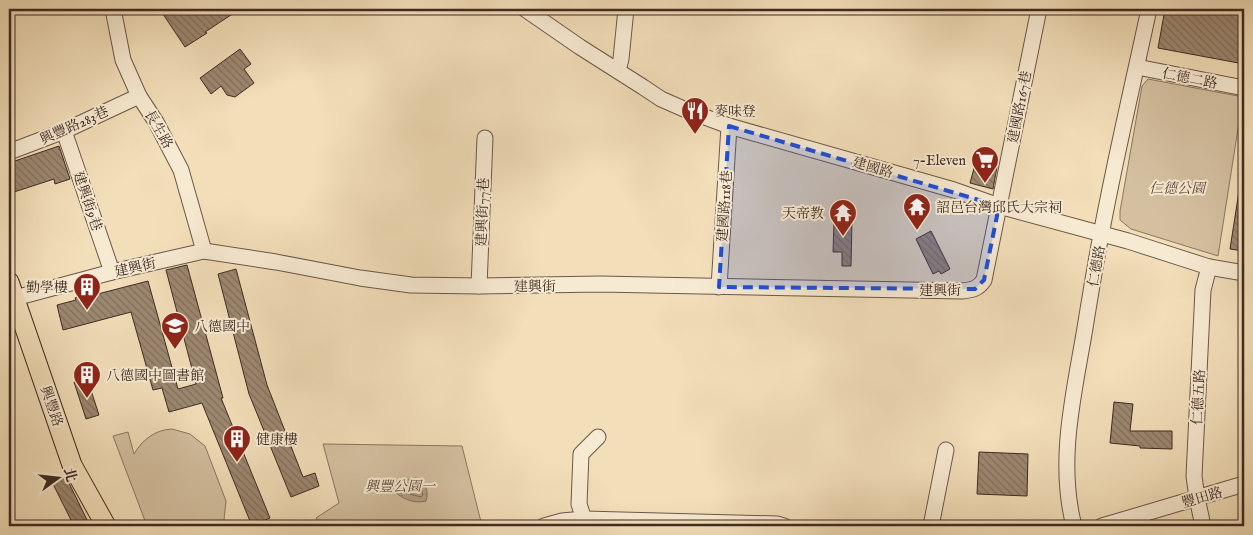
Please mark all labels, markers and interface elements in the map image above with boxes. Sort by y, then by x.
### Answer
street label: 仁德二路 [1161,65,1219,93]
street label: 建國路167巷 [1004,69,1036,145]
restaurant icon: 麥味登 [680,96,710,135]
street label: 興豐路283巷 [37,103,112,149]
place label: 麥味登 [714,103,756,121]
street label: 長生路 [140,107,176,152]
supermarket icon: 7-Eleven [970,145,1000,184]
place label: 7-Eleven [913,152,967,170]
street label: 建國路 [850,154,895,182]
street label: 建興街9巷 [68,169,106,234]
street label: 建國路118巷 [714,170,736,243]
street label: 建興街77巷 [473,177,493,247]
park label: 仁德公園 [1149,180,1207,198]
temple icon: 詔邑台灣邱氏大宗祠 [902,192,932,231]
temple icon: 天帝教 [828,198,858,237]
place label: 詔邑台灣邱氏大宗祠 [936,199,1062,217]
place label: 天帝教 [782,205,824,223]
street label: 仁德路 [1084,244,1109,288]
street label: 建興街 [113,254,158,281]
building icon: 勤學樓 [72,272,102,311]
street label: 建興街 [514,278,556,296]
place label: 勤學樓 [26,279,68,297]
street label: 建興街 [919,282,961,300]
school or university icon: 八德國中 [160,311,190,350]
place label: 八德國中 [194,318,250,336]
building icon: 八德國中圖書館 [72,360,102,399]
place label: 八德國中圖書館 [106,367,204,385]
street label: 仁德五路 [1189,369,1209,425]
street label: 興豐路 [36,384,66,429]
building icon: 健康樓 [222,424,252,463]
place label: 健康樓 [256,431,298,449]
north arrow [32,452,82,502]
text: 北 [59,466,80,484]
park label: 興豐公園一 [365,478,436,496]
street label: 豐田路 [1180,484,1225,512]

